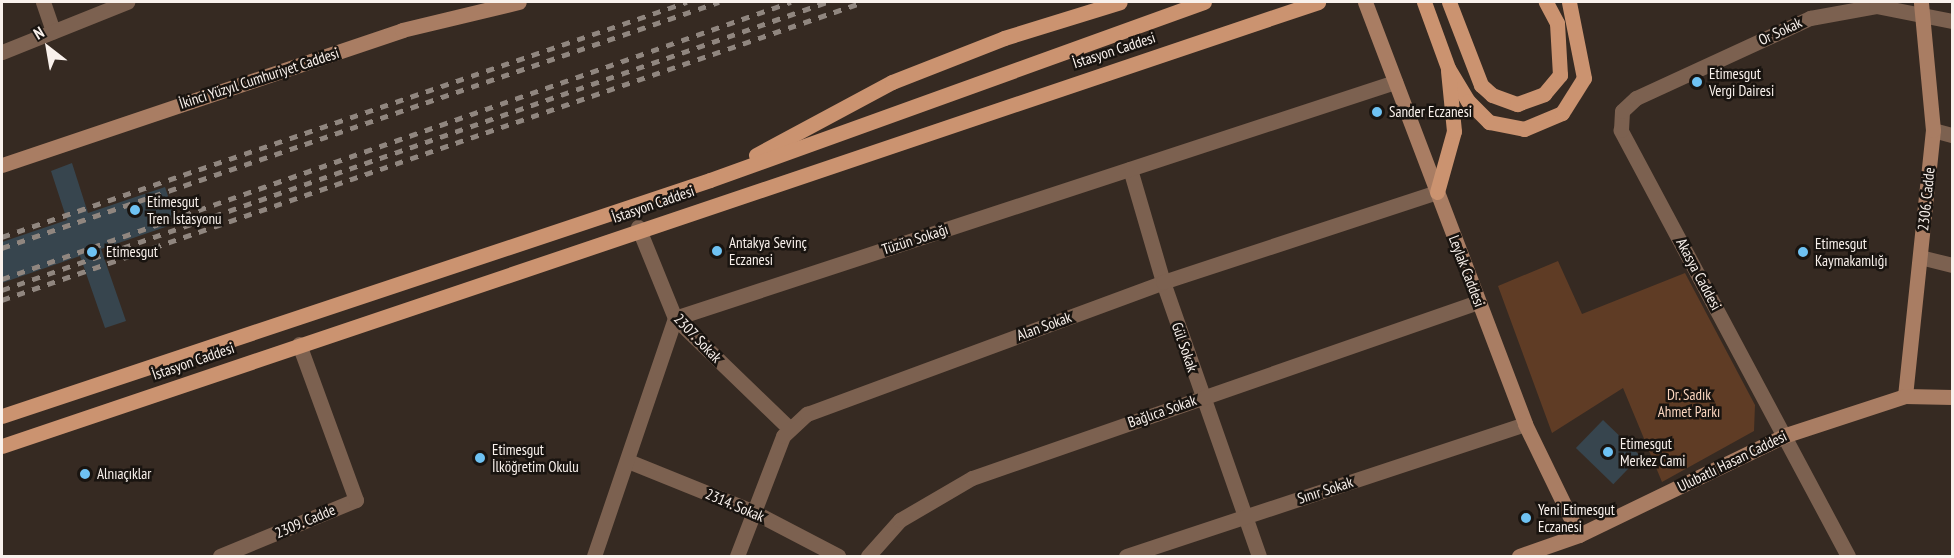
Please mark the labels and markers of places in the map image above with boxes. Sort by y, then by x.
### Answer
place label: Etimesgut Vergi Dairesi [1709,64,1774,99]
marker: Etimesgut Vergi Dairesi [1690,75,1704,89]
place label: Sander Eczanesi [1389,103,1472,121]
marker: Sander Eczanesi [1370,105,1384,119]
place label: Etimesgut Tren İstasyonu [147,192,221,227]
marker: Etimesgut Tren İstasyonu [128,203,142,217]
place label: Antakya Sevinç Eczanesi [729,233,807,268]
place label: Etimesgut Kaymakamlığı [1815,234,1888,269]
marker: Etimesgut [83,243,101,261]
place label: Etimesgut [106,243,158,261]
marker: Antakya Sevinç Eczanesi [710,244,724,258]
marker: Etimesgut Kaymakamlığı [1796,245,1810,259]
place label: Etimesgut Merkez Cami [1620,434,1686,469]
place label: Etimesgut İlköğretim Okulu [492,440,579,475]
marker: Etimesgut Merkez Cami [1601,445,1615,459]
marker: Etimesgut İlköğretim Okulu [473,451,487,465]
place label: Alnıaçıklar [97,465,151,483]
marker: Alnıaçıklar [78,467,92,481]
place label: Yeni Etimesgut Eczanesi [1538,500,1615,535]
marker: Yeni Etimesgut Eczanesi [1519,511,1533,525]

